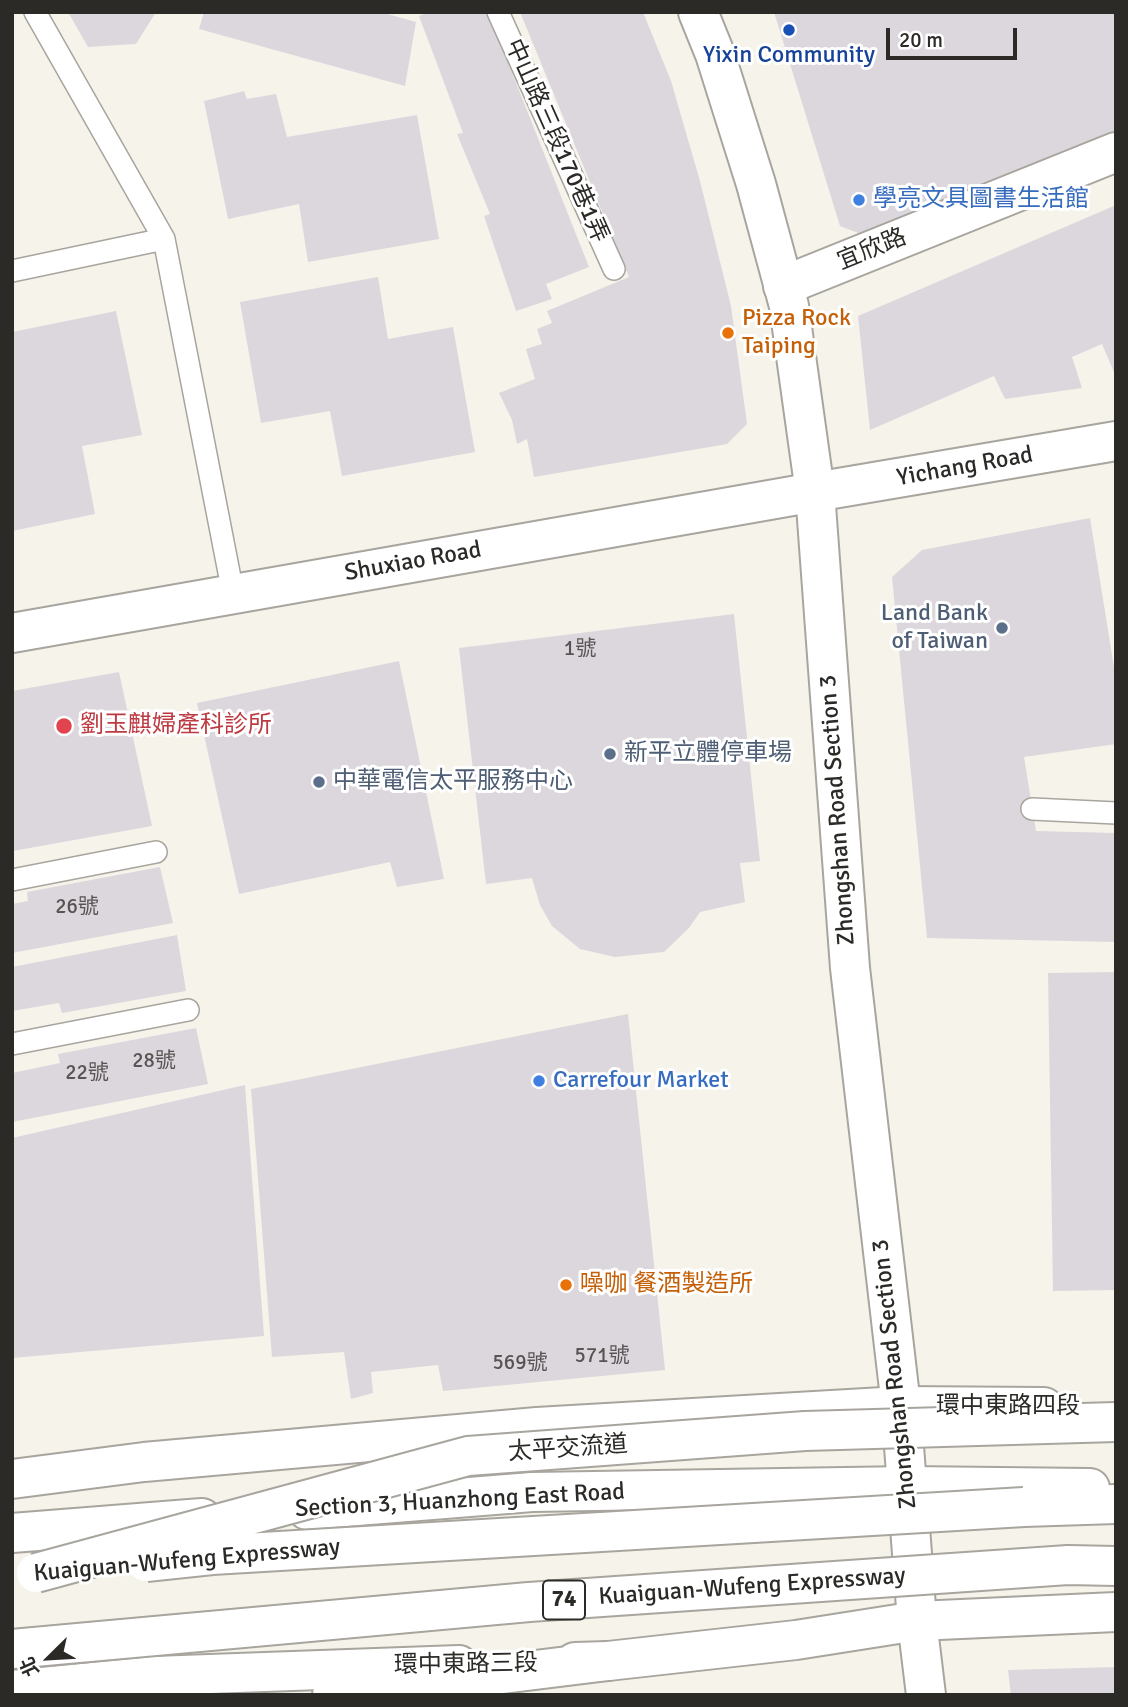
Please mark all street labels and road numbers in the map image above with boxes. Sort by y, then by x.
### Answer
street label: 中山路三段170巷1弄 [498,35,614,247]
street label: 宜欣路 [833,223,911,277]
street label: Yichang Road [895,441,1035,493]
street label: Shuxiao Road [342,536,484,588]
street label: Zhongshan Road Section 3 [814,674,862,946]
street label: Zhongshan Road Section 3 [867,1238,923,1510]
street label: 環中東路四段 [936,1393,1080,1421]
street label: 太平交流道 [507,1430,629,1468]
street label: Section 3, Huanzhong East Road [294,1478,626,1524]
street label: Kuaiguan-Wufeng Expressway [33,1533,341,1589]
street label: Kuaiguan-Wufeng Expressway [598,1562,906,1612]
road number: 74 [543,1581,585,1620]
street label: 環中東路三段 [394,1649,538,1681]

